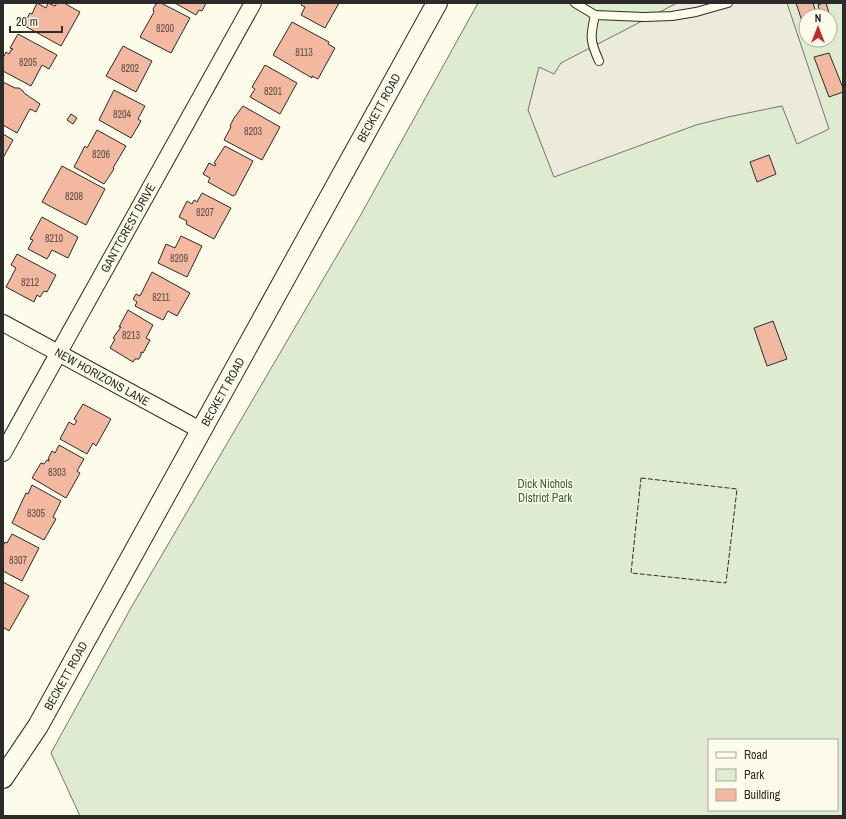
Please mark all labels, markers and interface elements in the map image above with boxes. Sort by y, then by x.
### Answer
scale bar [10,8,62,34]
north arrow [798,8,838,48]
text: N [815,11,821,25]
text: 20 m [16,14,38,30]
house number: 8200 [156,22,175,35]
house number: 8113 [295,46,313,59]
house number: 8205 [19,56,38,69]
house number: 8202 [121,62,140,75]
street label: BECKETT ROAD [353,71,405,145]
house number: 8201 [264,85,283,98]
house number: 8204 [113,108,132,121]
house number: 8203 [244,125,263,138]
house number: 8206 [92,148,111,161]
street label: GANTTCREST DRIVE [97,181,159,275]
house number: 8208 [65,190,84,203]
house number: 8207 [196,206,215,219]
house number: 8210 [45,232,64,245]
house number: 8209 [170,252,189,265]
house number: 8212 [21,276,40,289]
house number: 8211 [152,291,170,304]
house number: 8213 [122,329,141,342]
street label: NEW HORIZONS LANE [52,344,152,410]
street label: BECKETT ROAD [197,355,249,429]
house number: 8303 [48,466,67,479]
park label: Dick Nichols District Park [517,476,573,506]
house number: 8305 [27,507,46,520]
house number: 8307 [9,554,28,567]
street label: BECKETT ROAD [40,639,92,713]
legend [708,739,838,811]
text: Road [744,747,768,763]
text: Park [744,767,764,783]
text: Building [744,787,781,803]

